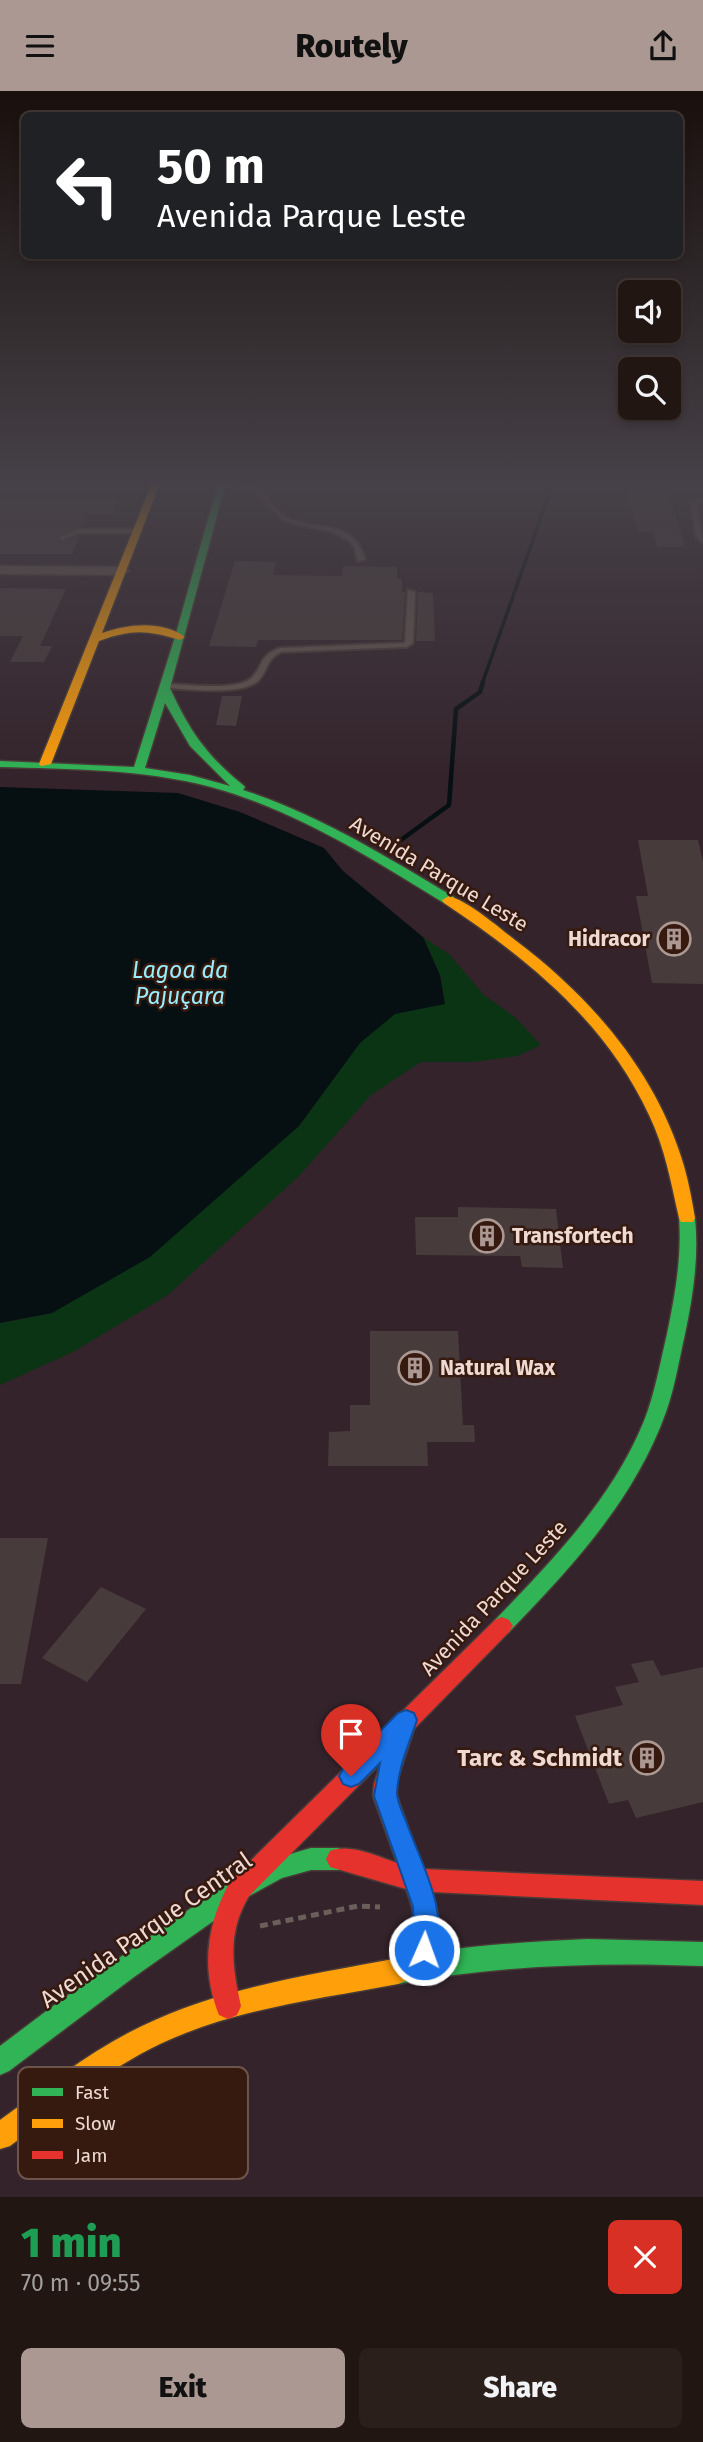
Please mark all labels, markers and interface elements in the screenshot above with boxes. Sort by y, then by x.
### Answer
icon: menu [21,27,59,65]
text: Routely [295,27,408,65]
icon: share [644,27,682,65]
text: 50 m [157,137,265,196]
icon: left [42,140,133,231]
text: Avenida Parque Leste [157,197,467,235]
map controls [618,280,681,420]
button: sound [618,280,681,343]
button: search [618,357,681,420]
street label: Avenida Parque Leste [345,811,533,937]
building icon: Hidracor [655,920,693,958]
place label: Hidracor [568,926,651,952]
water label: Lagoa da Pajuçara [132,956,228,1010]
building icon: Transfortech [468,1217,506,1255]
place label: Transfortech [512,1223,634,1249]
building icon: Natural Wax [396,1349,434,1387]
place label: Natural Wax [440,1355,555,1381]
street label: Avenida Parque Leste [415,1515,573,1681]
pin [321,1704,381,1776]
icon: arrive [332,1715,370,1753]
building icon: Tarc & Schmidt [628,1739,666,1777]
place label: Tarc & Schmidt [457,1744,623,1772]
street label: Avenida Parque Central [35,1846,257,2014]
position arrow [387,1913,461,1987]
legend [18,2067,248,2179]
text: Fast [75,2081,109,2104]
text: Slow [75,2112,116,2135]
text: Jam [75,2144,107,2167]
text: 1 min [21,2218,122,2268]
button: close [608,2220,682,2294]
text: 70 m · 09:55 [21,2269,141,2297]
button: Exit [21,2348,345,2428]
button: Share [359,2348,682,2428]

